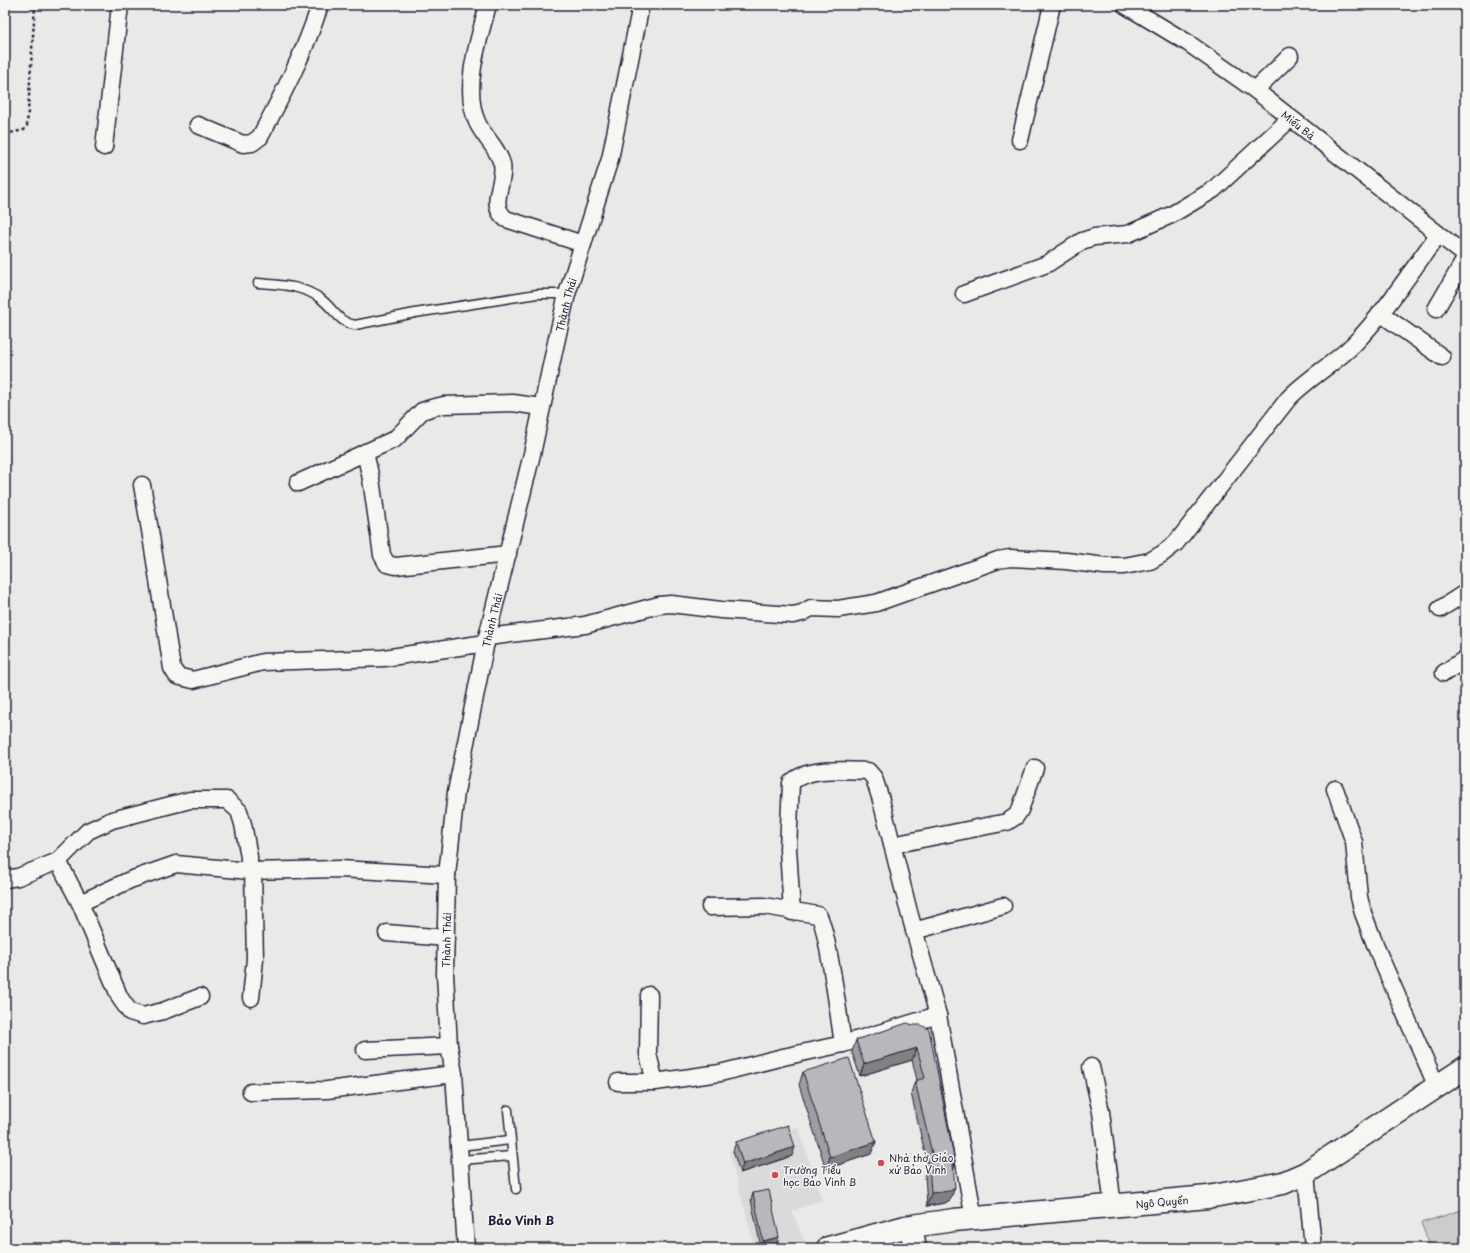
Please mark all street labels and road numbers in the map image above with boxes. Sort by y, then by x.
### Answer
street label: Miếu Bà [1279,106,1319,143]
street label: Thành Thái [551,275,579,333]
street label: Thành Thái [478,591,505,648]
street label: Thành Thái [438,912,454,968]
street label: Ngô Quyền [1135,1191,1189,1211]

